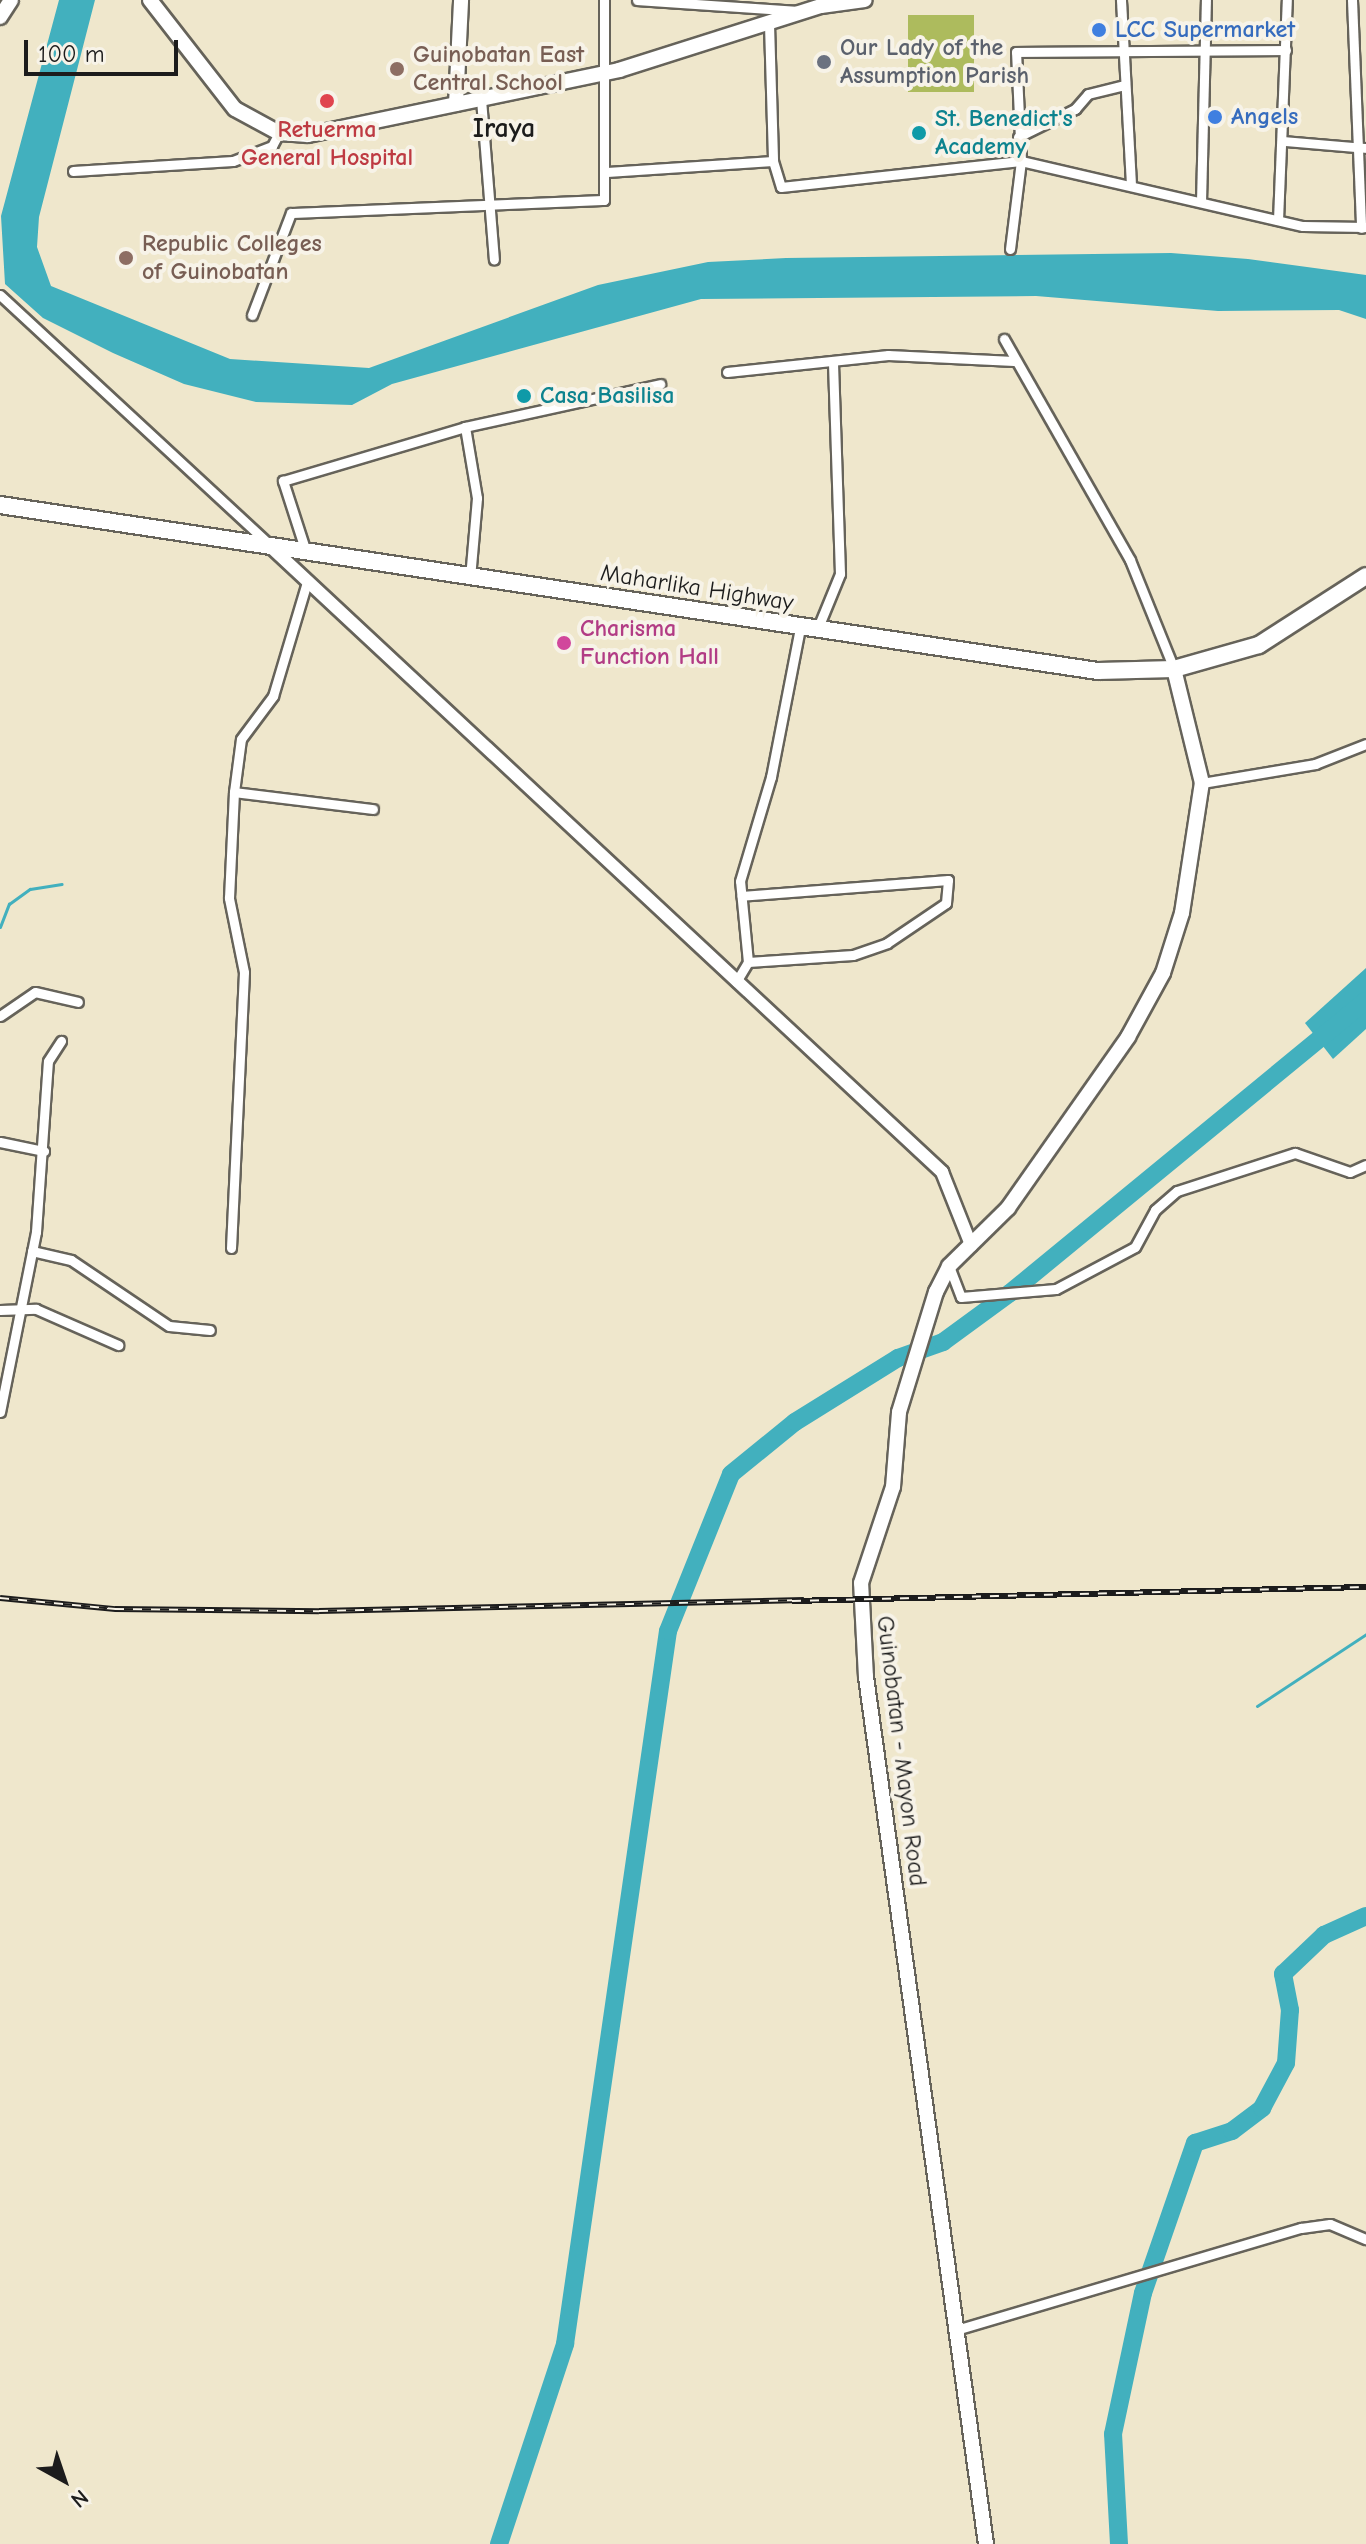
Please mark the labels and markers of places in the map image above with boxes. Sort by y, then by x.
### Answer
place label: LCC Supermarket [1115,16,1295,44]
marker: LCC Supermarket [1090,21,1108,39]
place label: Our Lady of the Assumption Parish [840,34,1029,90]
place label: Guinobatan East Central School [413,41,584,97]
marker: Our Lady of the Assumption Parish [815,53,833,71]
marker: Guinobatan East Central School [388,60,406,78]
marker: Retuerma General Hospital [316,90,338,112]
place label: Angels [1231,103,1298,131]
place label: St. Benedict's Academy [935,105,1073,161]
marker: Angels [1206,108,1224,126]
place label: Retuerma General Hospital [241,116,413,172]
marker: St. Benedict's Academy [910,124,928,142]
place label: Republic Colleges of Guinobatan [142,230,322,286]
marker: Republic Colleges of Guinobatan [117,249,135,267]
place label: Casa Basilisa [540,382,674,410]
marker: Casa Basilisa [515,387,533,405]
place label: Charisma Function Hall [580,615,719,671]
marker: Charisma Function Hall [555,634,573,652]

